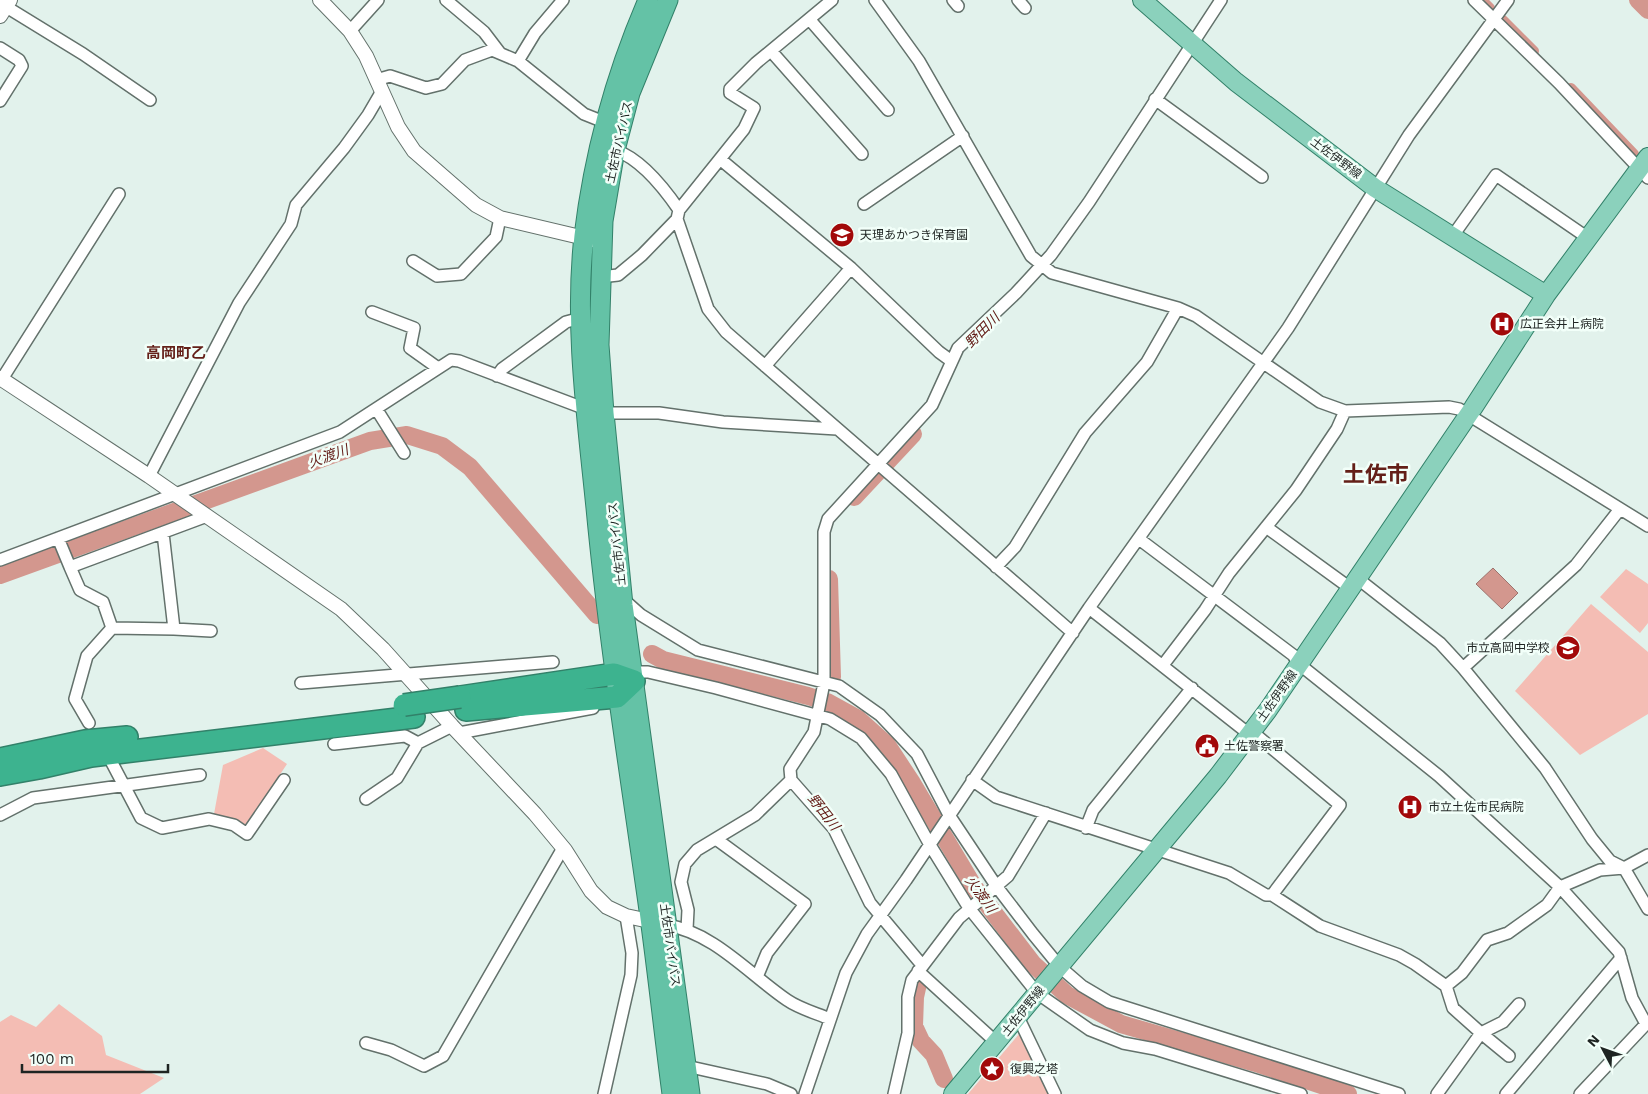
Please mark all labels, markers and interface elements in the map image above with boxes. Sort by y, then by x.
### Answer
street label: 土佐市バイパス [603,100,635,184]
street label: 土佐伊野線 [1308,134,1364,182]
school or university icon: 天理あかつき保育園 [829,222,855,248]
place label: 天理あかつき保育園 [860,228,968,242]
water label: 野田川 [961,308,1004,351]
hospital icon: 広正会井上病院 [1489,311,1515,337]
place label: 広正会井上病院 [1520,317,1604,331]
district label: 高岡町乙 [146,344,206,362]
water label: 火渡川 [306,441,352,471]
district label: 土佐市 [1343,462,1409,487]
street label: 土佐市バイパス [606,502,628,586]
school or university icon: 市立高岡中学校 [1555,635,1581,661]
place label: 市立高岡中学校 [1466,641,1550,655]
street label: 土佐伊野線 [1254,667,1300,725]
public building icon: 土佐警察署 [1194,733,1220,759]
place label: 土佐警察署 [1224,739,1284,753]
water label: 野田川 [805,791,844,835]
hospital icon: 市立土佐市民病院 [1397,794,1423,820]
place label: 市立土佐市民病院 [1428,800,1524,814]
water label: 火渡川 [962,872,1001,917]
street label: 土佐市バイパス [657,903,683,987]
street label: 土佐伊野線 [999,983,1047,1039]
north arrow [1578,1024,1628,1074]
text: N [1584,1031,1603,1050]
scale bar [22,1042,169,1074]
text: 100 m [30,1050,74,1068]
place icon: 復興之塔 [979,1056,1005,1082]
place label: 復興之塔 [1010,1062,1058,1076]

